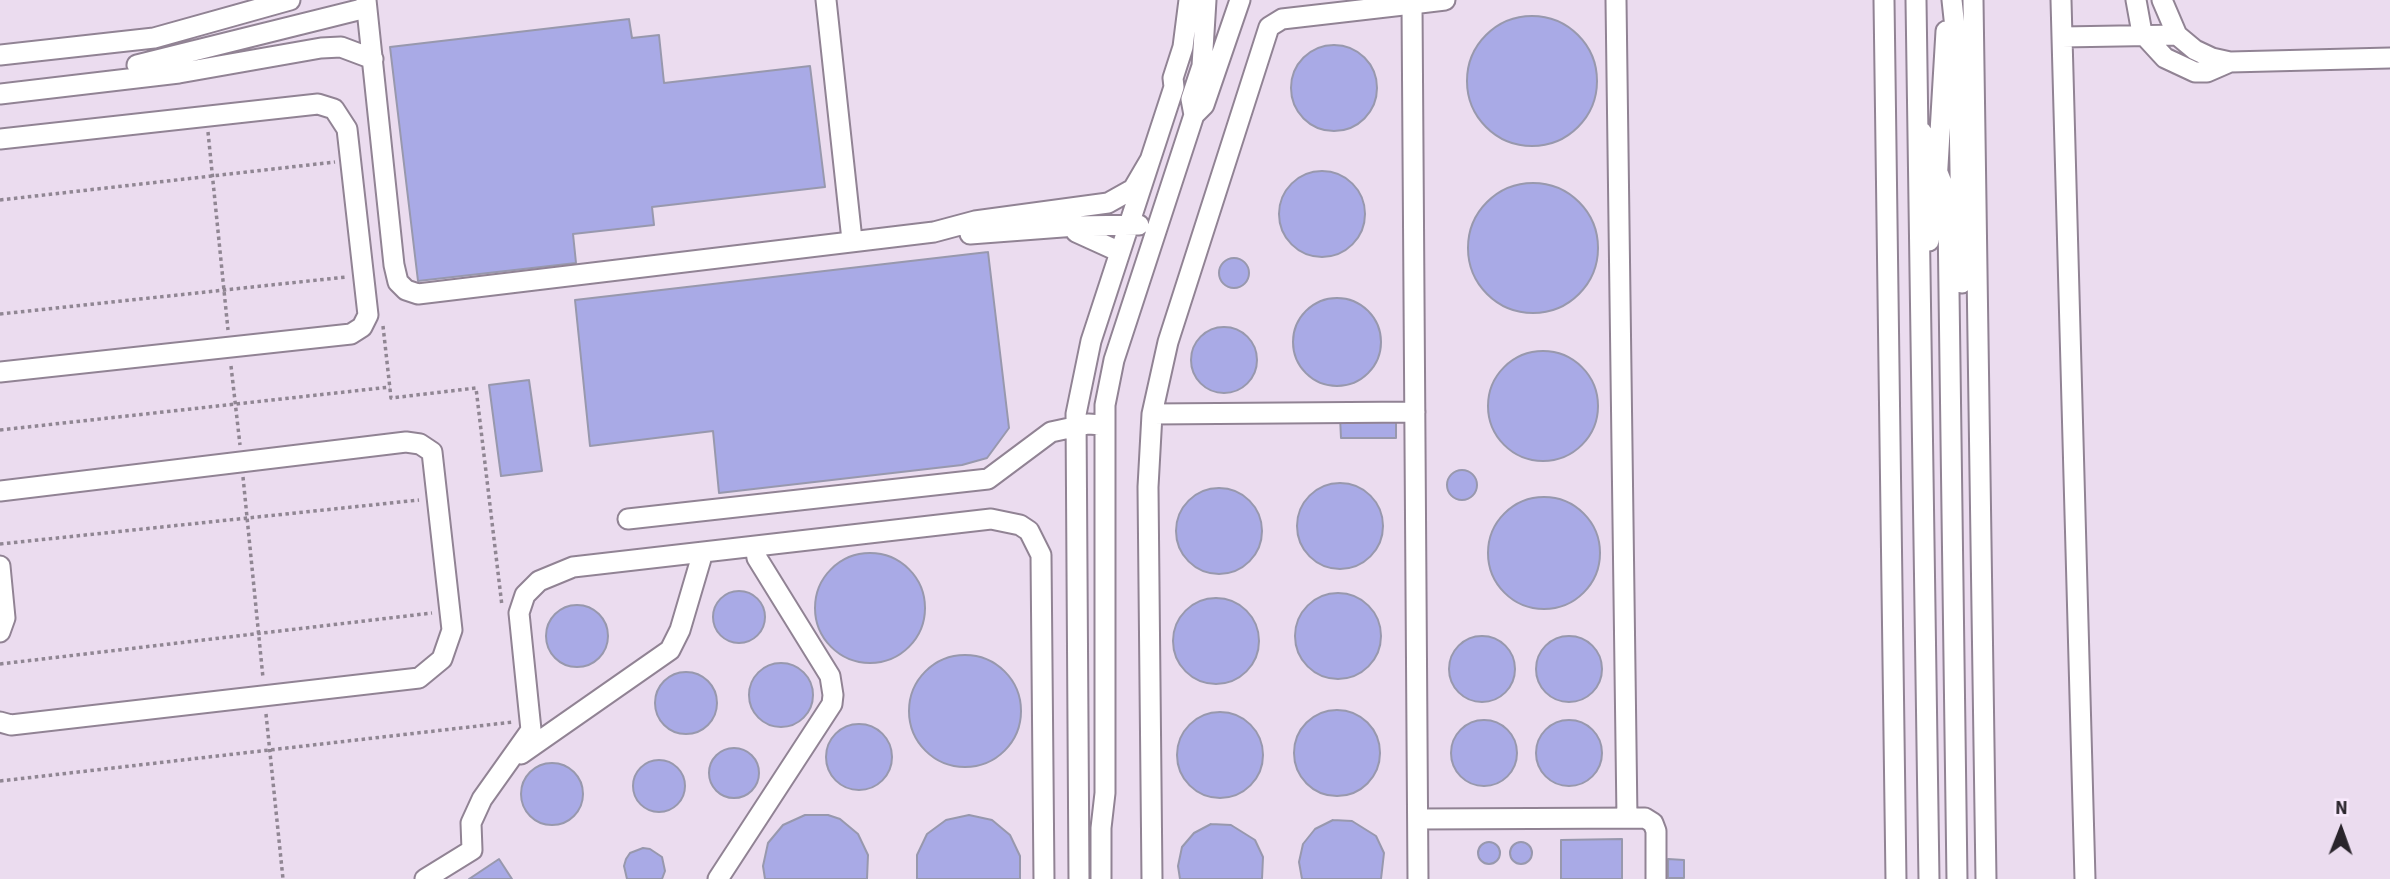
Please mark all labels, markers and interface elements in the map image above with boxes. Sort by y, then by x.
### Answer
north arrow [2306,795,2376,865]
text: N [2335,795,2348,822]

